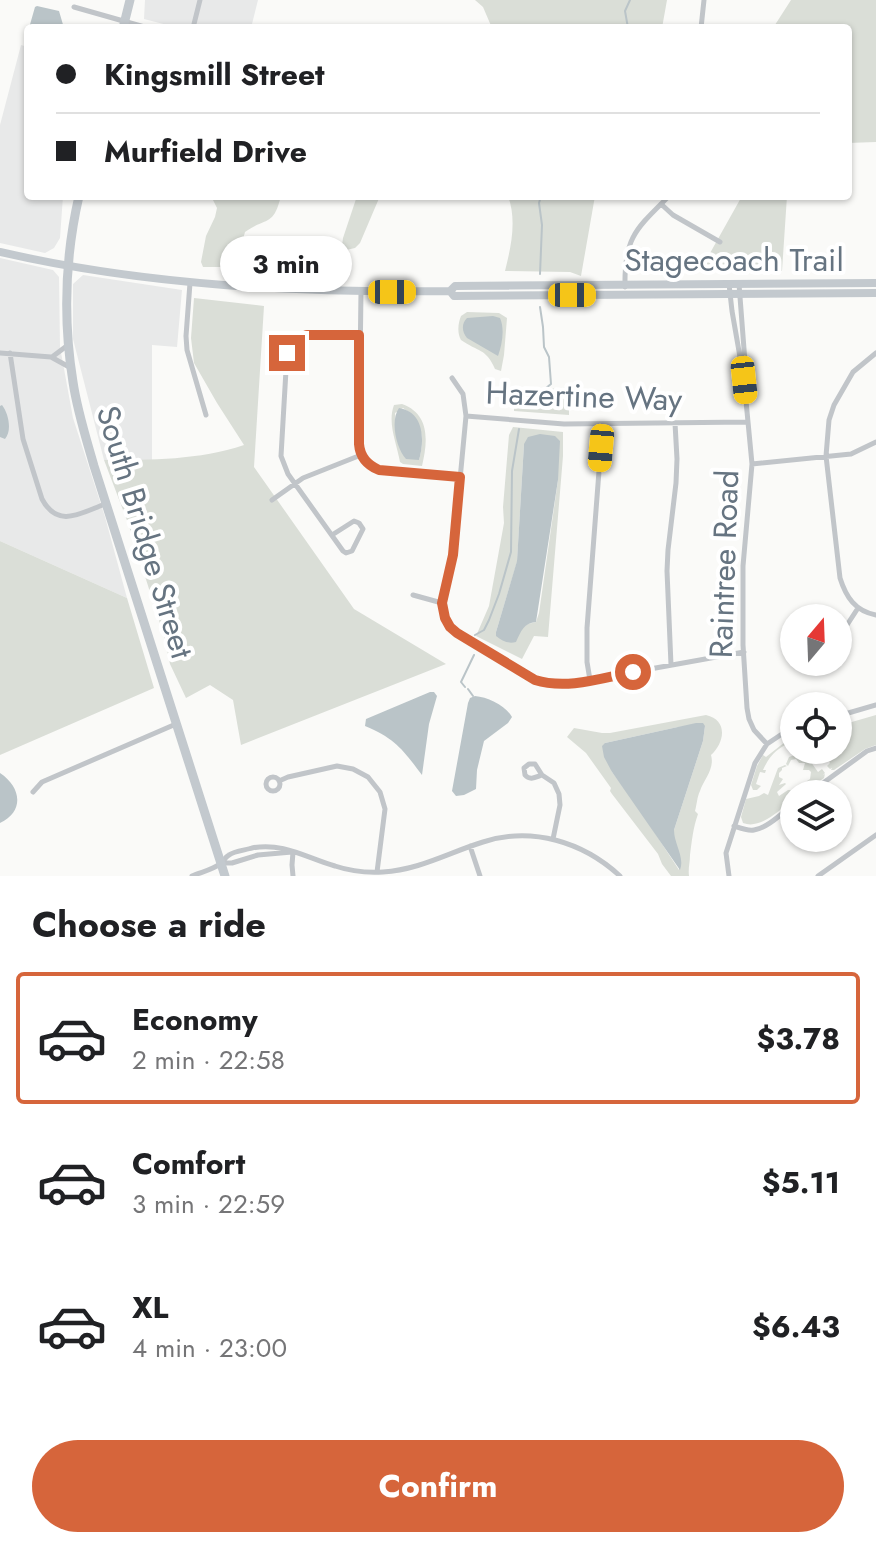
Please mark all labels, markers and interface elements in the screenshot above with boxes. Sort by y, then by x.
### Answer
text: Kingsmill Street [104,53,325,96]
text: Murfield Drive [104,130,307,173]
callout: 3 min [221,237,353,293]
street label: Stagecoach Trail [624,237,844,283]
text: 3 min [252,245,320,283]
car [368,280,416,304]
car [548,283,596,307]
route end [269,335,305,371]
car [730,355,758,405]
street label: Hazertine Way [485,370,684,422]
street label: South Bridge Street [85,400,205,664]
car [587,423,615,473]
street label: Raintree Road [698,469,750,659]
north arrow [780,604,852,676]
map controls [780,604,852,852]
route start [615,654,651,690]
button: locate [780,692,852,764]
button: layers [780,780,852,852]
text: Choose a ride [32,898,266,950]
text: Economy [132,998,258,1041]
icon: car [36,1002,108,1074]
text: $3.78 [757,1017,840,1060]
text: 2 min · 22:58 [132,1041,285,1079]
text: Comfort [132,1142,245,1185]
icon: car [36,1146,108,1218]
text: $5.11 [762,1161,840,1204]
text: 3 min · 22:59 [132,1185,285,1223]
text: XL [132,1286,168,1329]
icon: car [36,1290,108,1362]
text: $6.43 [752,1305,840,1348]
text: 4 min · 23:00 [132,1329,287,1367]
button: Confirm [32,1440,844,1532]

